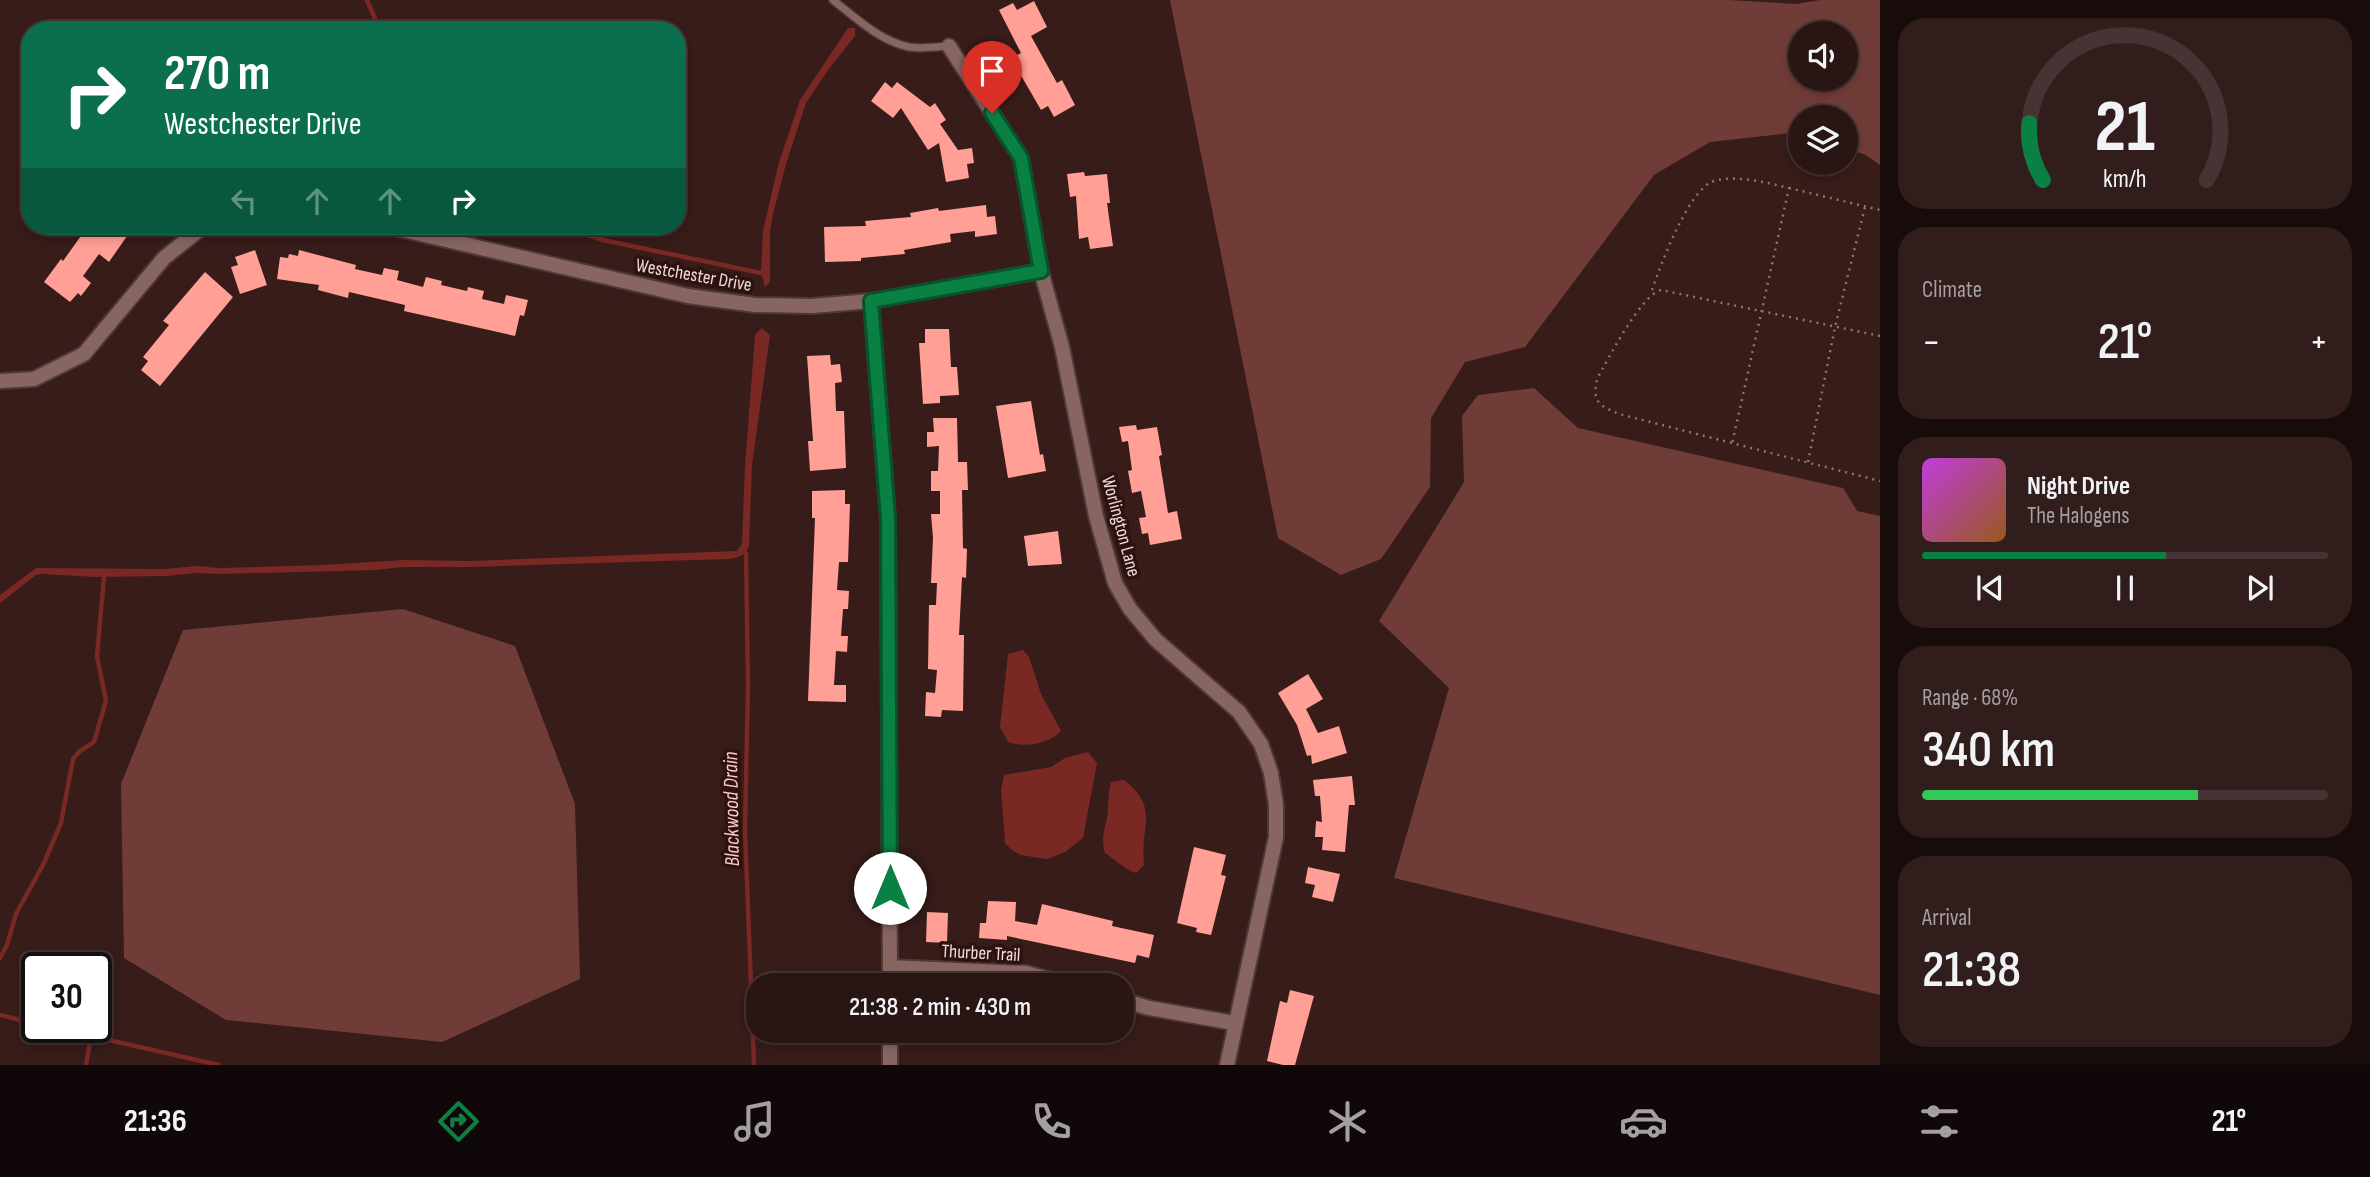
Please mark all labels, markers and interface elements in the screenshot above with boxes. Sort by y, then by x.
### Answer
map controls [1788,21,1858,175]
button: sound [1788,21,1858,91]
pin [962,41,1022,113]
text: 270 m [164,45,270,104]
icon: right [49,49,140,140]
icon: arrive [973,52,1011,90]
text: 21 [2095,84,2155,172]
text: Westchester Drive [164,105,362,144]
button: layers [1788,105,1858,175]
text: km/h [2103,164,2147,195]
icon: left [225,182,263,220]
icon: ahead [298,182,336,220]
icon: ahead [371,182,409,220]
icon: right [444,182,482,220]
street label: Westchester Drive [634,254,753,297]
text: Climate [1922,276,1982,304]
text: 21° [2098,311,2152,374]
text: − [1922,320,1941,365]
text: + [2309,320,2328,365]
text: Night Drive [2027,471,2130,502]
street label: Worlington Lane [1096,474,1145,579]
text: The Halogens [2027,502,2130,530]
icon: previous [1971,569,2009,607]
icon: pause [2106,569,2144,607]
icon: next [2241,569,2279,607]
text: Range · 68% [1922,684,2018,712]
text: 340 km [1922,719,2055,782]
water label: Blackwood Drain [718,751,745,867]
position arrow [853,851,927,925]
text: Arrival [1922,904,1971,932]
text: 21:38 [1922,939,2021,1002]
street label: Thurber Trail [941,940,1021,967]
speed limit sign: 30 [21,952,112,1043]
text: 21:38 · 2 min · 430 m [849,992,1031,1023]
icon: directions [434,1097,483,1146]
icon: music [730,1097,779,1146]
icon: phone [1027,1097,1076,1146]
icon: climate [1323,1097,1372,1146]
icon: car [1619,1097,1668,1146]
icon: filters [1915,1097,1964,1146]
text: 21:36 [124,1102,187,1141]
text: 21° [2212,1102,2246,1141]

